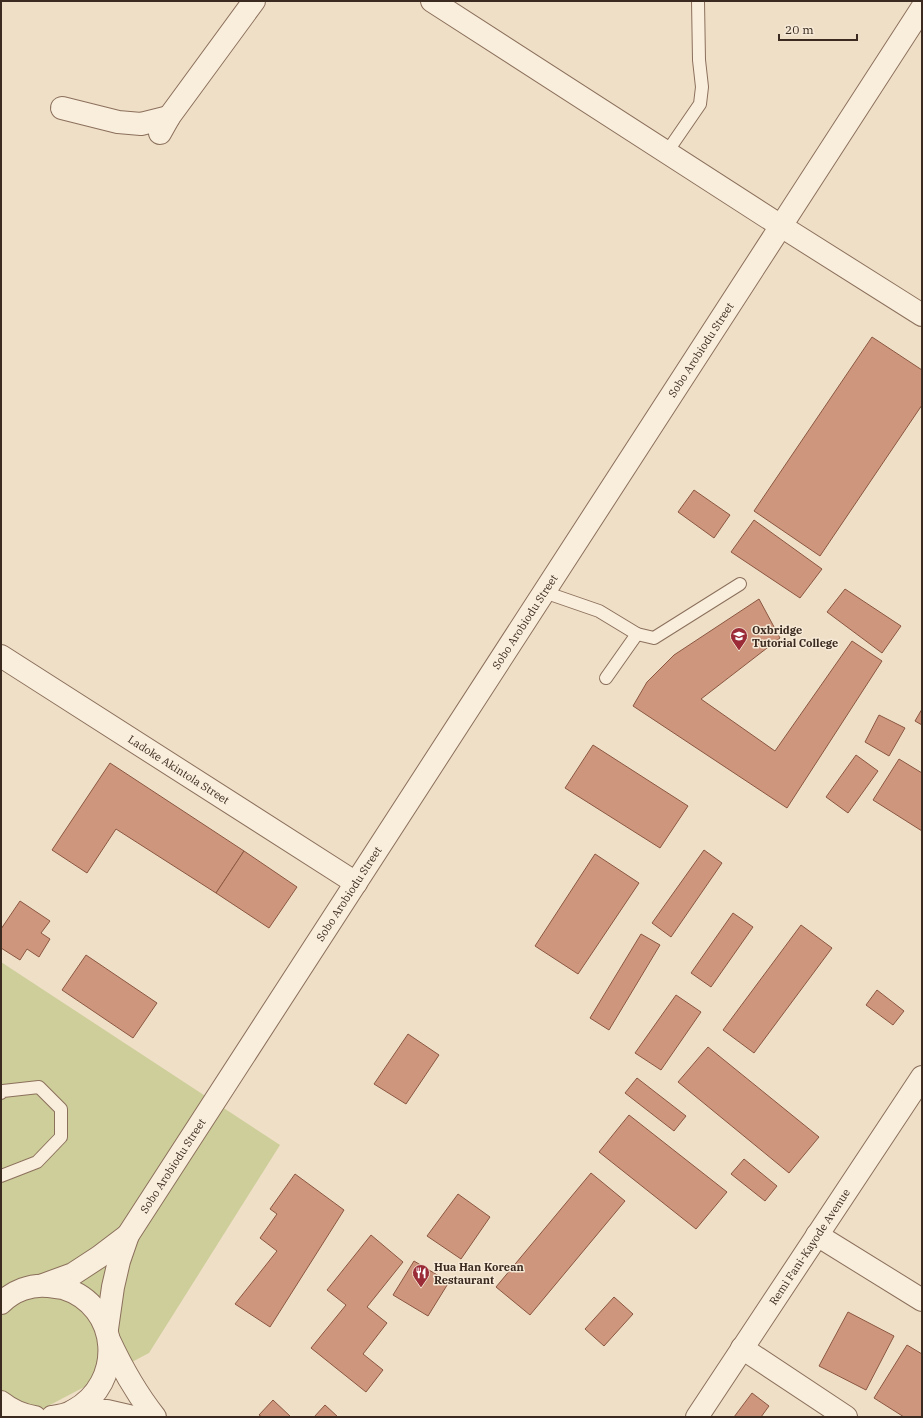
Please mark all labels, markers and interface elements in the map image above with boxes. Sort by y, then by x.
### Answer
scale bar [779,16,857,42]
text: 20 m [785,22,814,37]
street label: Sobo Arobiodu Street [665,300,737,400]
street label: Sobo Arobiodu Street [489,572,561,672]
place label: Oxbridge Tutorial College [752,623,838,650]
school or university icon: Oxbridge Tutorial College [729,626,749,651]
street label: Ladoke Akintola Street [125,732,232,807]
street label: Sobo Arobiodu Street [313,844,385,944]
street label: Sobo Arobiodu Street [137,1116,209,1216]
street label: Remi Fani-Kayode Avenue [766,1186,853,1308]
place label: Hua Han Korean Restaurant [434,1260,524,1287]
restaurant icon: Hua Han Korean Restaurant [411,1263,431,1288]

